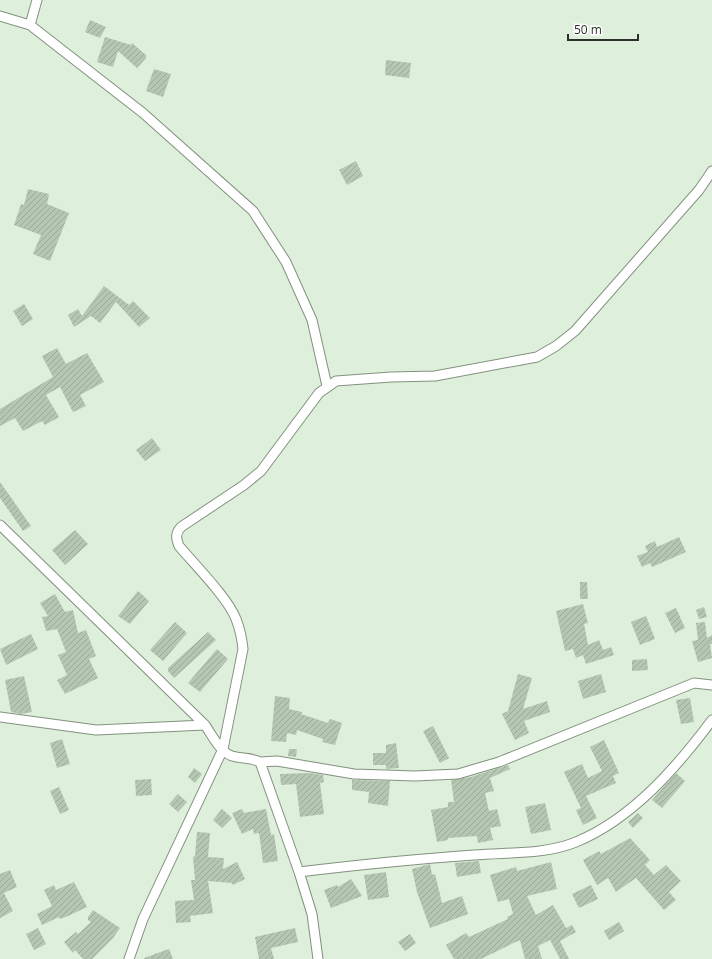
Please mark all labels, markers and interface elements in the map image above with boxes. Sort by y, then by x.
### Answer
scale bar [568,16,638,42]
text: 50 m [574,21,602,38]

